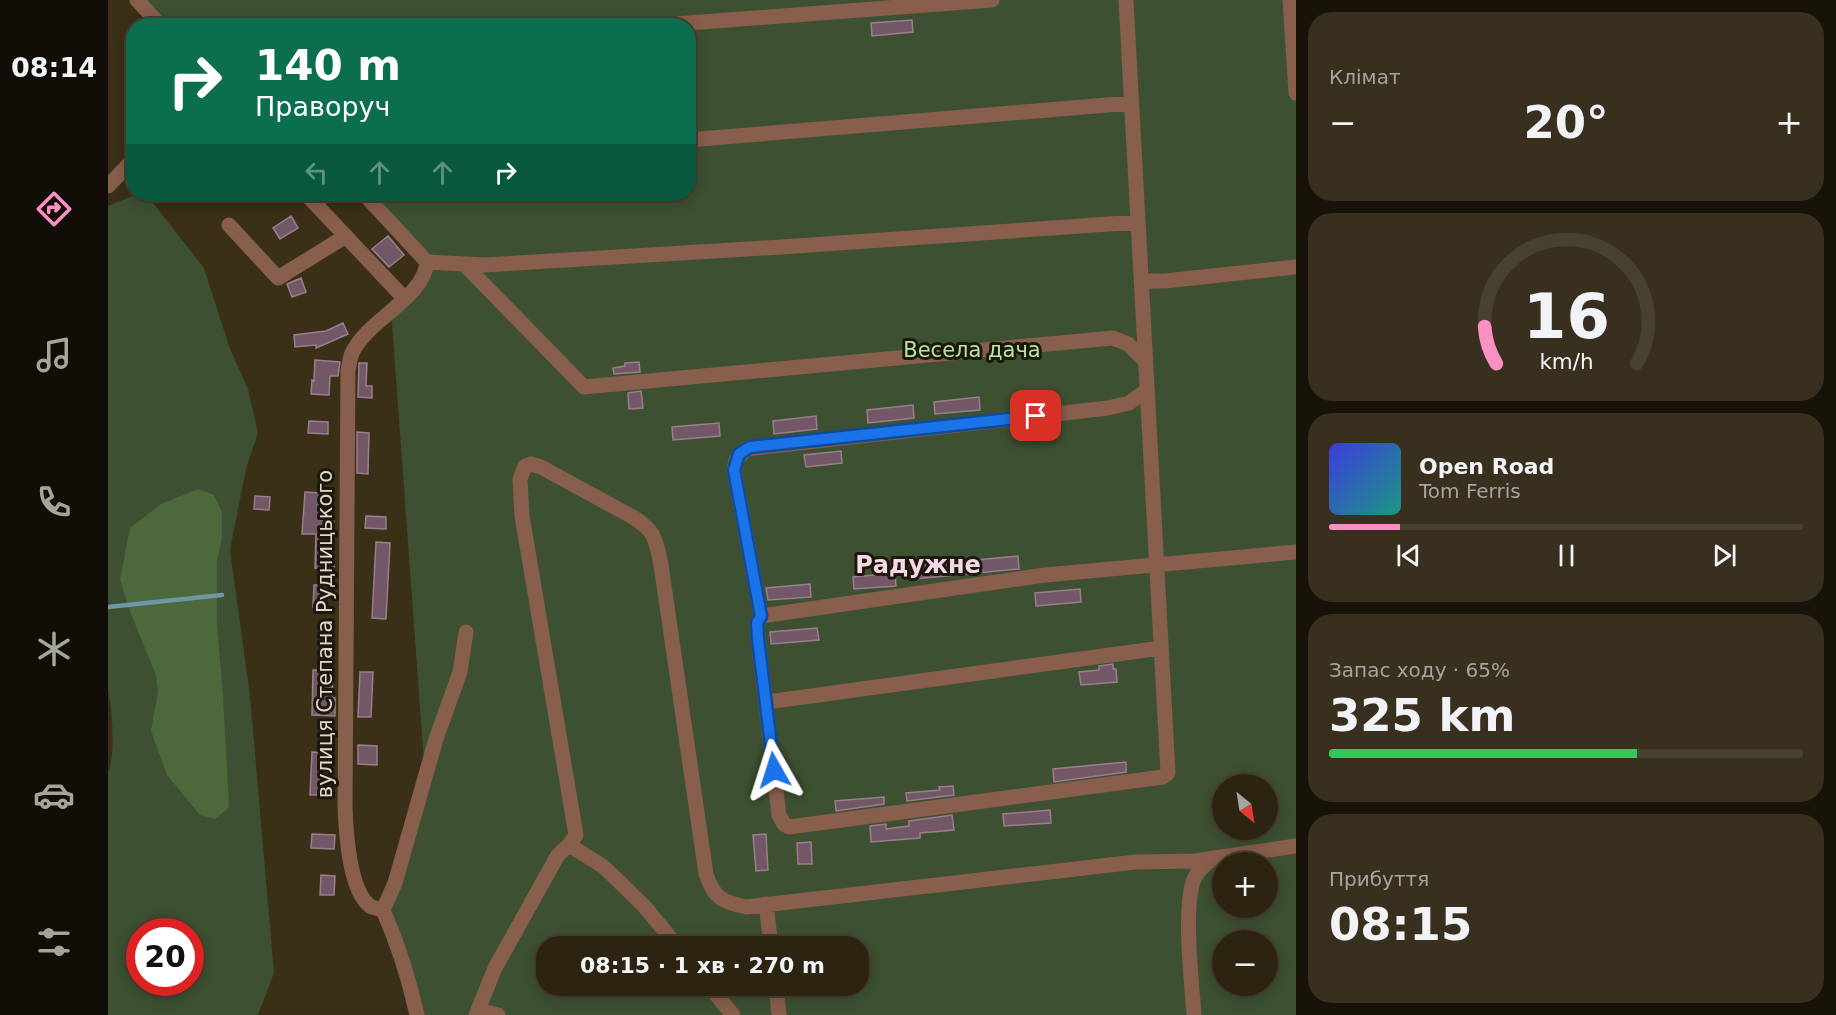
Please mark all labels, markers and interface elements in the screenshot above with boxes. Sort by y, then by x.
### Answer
text: 140 m [255,41,401,90]
icon: right [156,42,234,120]
text: 08:14 [11,52,97,83]
text: Клімат [1329,65,1401,89]
text: Праворуч [255,91,391,122]
text: 20° [1523,96,1609,149]
text: − [1329,103,1357,142]
text: + [1775,103,1803,142]
icon: left [300,156,333,189]
icon: ahead [363,156,396,189]
icon: ahead [426,156,459,189]
icon: right [489,156,522,189]
icon: directions [33,188,75,230]
text: 16 [1523,280,1609,353]
icon: music [33,334,75,376]
park label: Весела дача [903,338,1041,362]
text: km/h [1539,349,1593,374]
pin [1010,390,1061,441]
icon: arrive [1019,399,1052,432]
text: Open Road [1419,454,1554,479]
street label: вулиця Степана Рудницького [313,470,337,798]
text: Tom Ferris [1419,479,1521,503]
icon: phone [33,481,75,523]
icon: previous [1392,539,1425,572]
icon: pause [1550,539,1583,572]
icon: next [1708,539,1741,572]
district label: Радужне [855,551,981,579]
icon: climate [33,628,75,670]
text: Запас ходу · 65% [1329,658,1510,682]
text: 325 km [1329,689,1515,742]
position arrow [742,738,806,802]
icon: car [33,774,75,816]
north arrow [1212,774,1278,840]
map controls [1212,774,1278,996]
button: + [1212,852,1278,918]
text: Прибуття [1329,867,1429,891]
text: 08:15 [1329,898,1472,951]
speed limit sign: 20 [126,918,204,996]
icon: filters [33,921,75,963]
button: − [1212,930,1278,996]
text: 08:15 · 1 хв · 270 m [580,953,825,978]

